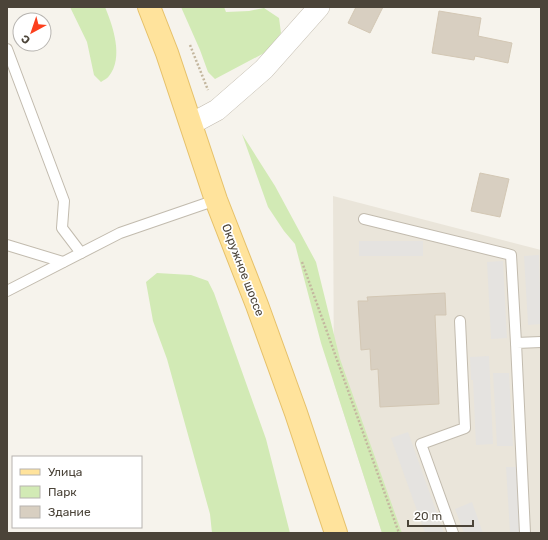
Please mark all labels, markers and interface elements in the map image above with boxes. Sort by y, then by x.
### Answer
north arrow [12,12,52,52]
text: С [19,32,33,47]
street label: Окружное шоссе [219,222,267,318]
legend [12,456,142,528]
text: Улица [48,465,82,479]
text: Парк [48,485,77,499]
scale bar [408,502,473,528]
text: Здание [48,505,91,519]
text: 20 m [414,509,442,523]

